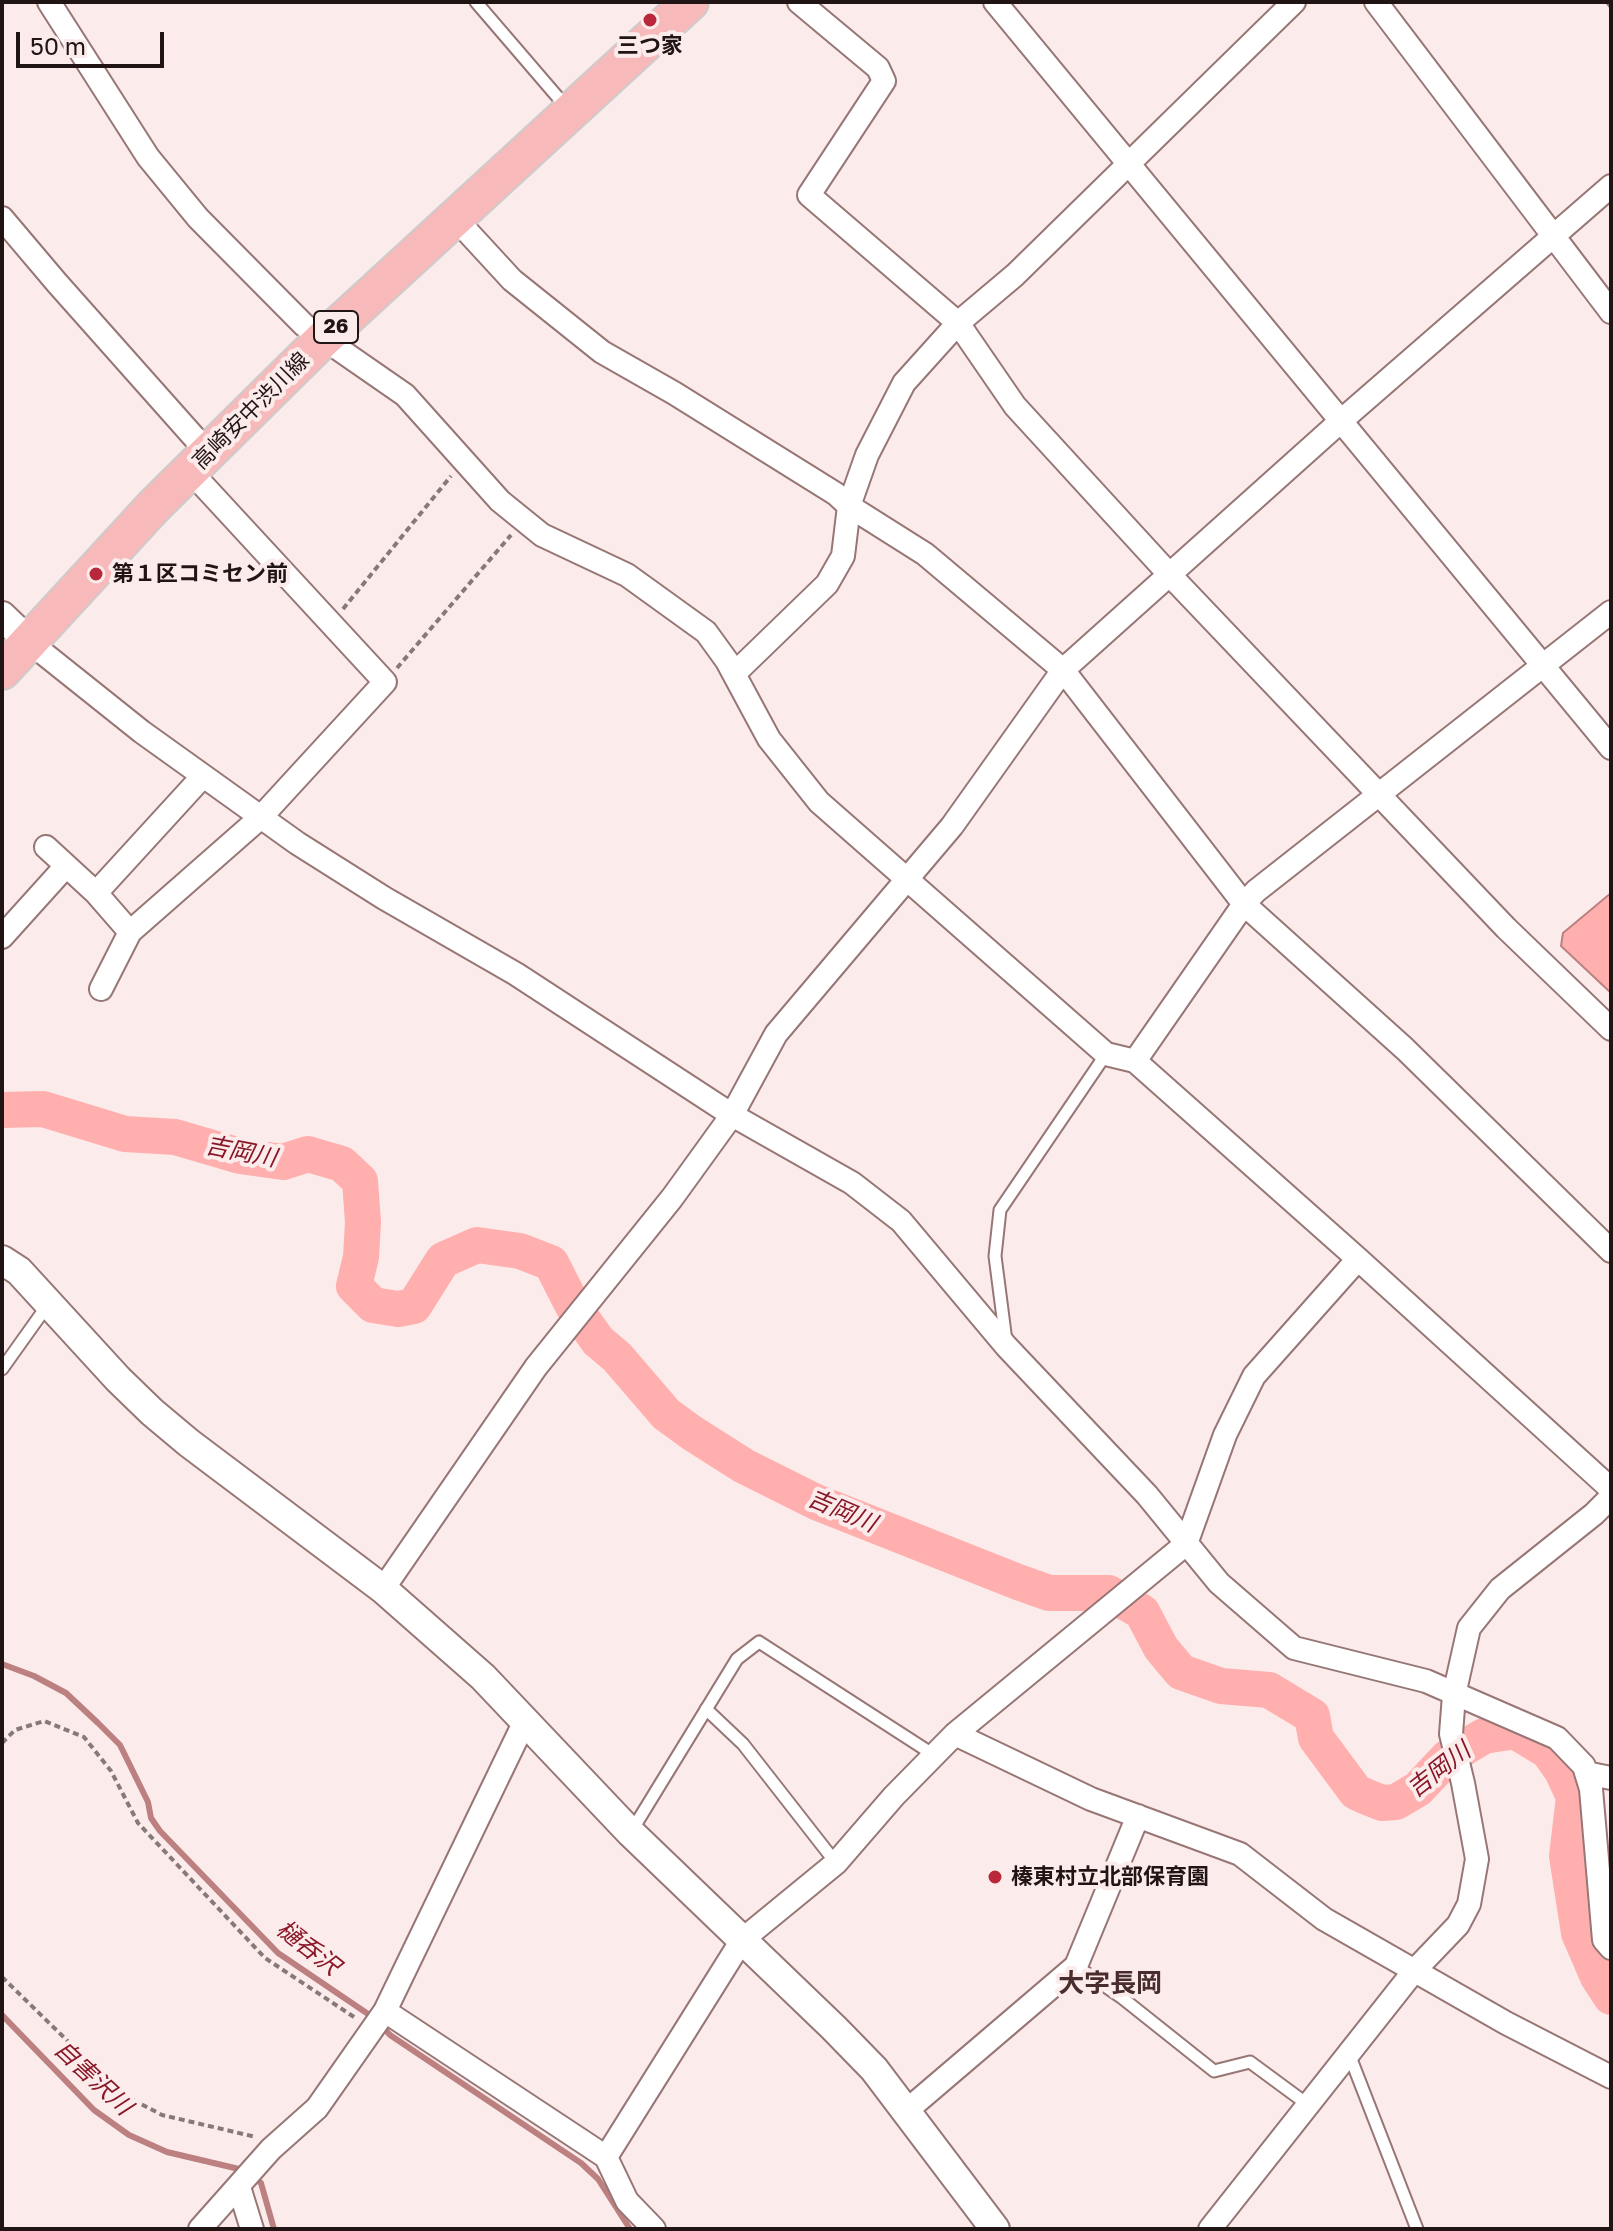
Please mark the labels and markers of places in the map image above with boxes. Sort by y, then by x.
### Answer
marker: 三つ家 [641,11,659,29]
place label: 三つ家 [617,33,683,59]
place label: 第１区コミセン前 [112,561,288,587]
marker: 第１区コミセン前 [87,565,105,583]
place label: 榛東村立北部保育園 [1011,1864,1209,1890]
marker: 榛東村立北部保育園 [986,1868,1004,1886]

